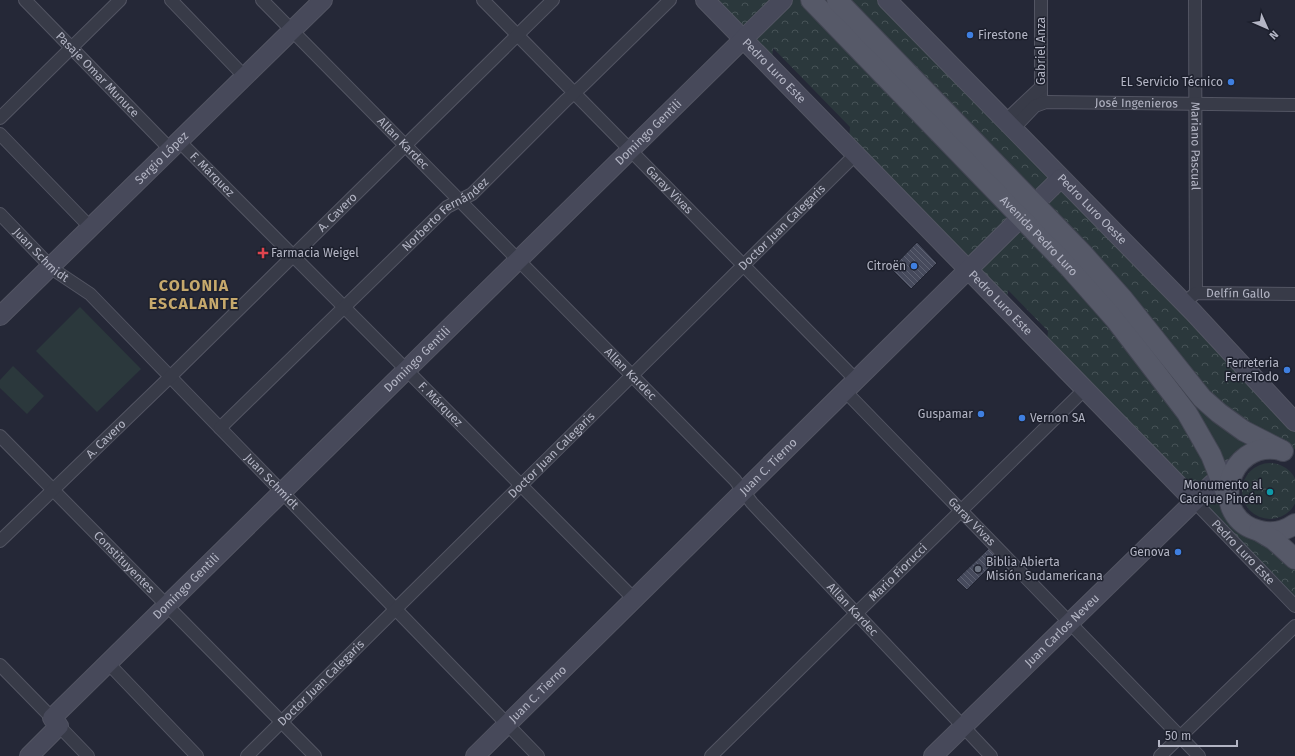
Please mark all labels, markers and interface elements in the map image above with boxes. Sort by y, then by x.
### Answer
north arrow [1247,8,1287,48]
street label: Gabriel Anza [1034,17,1048,85]
place label: Firestone [978,28,1028,42]
text: N [1267,28,1281,42]
street label: Pasaje Omar Munuce [53,29,142,120]
marker: Firestone [965,30,975,40]
street label: Pedro Luro Este [740,36,809,106]
place label: EL Servicio Técnico [1120,75,1223,89]
marker: EL Servicio Técnico [1226,77,1236,87]
street label: José Ingenieros [1095,96,1178,111]
street label: Domingo Gentili [612,97,685,168]
street label: Mariano Pascual [1188,102,1203,191]
street label: Allan Kardec [374,114,432,172]
street label: Sergio López [132,129,191,187]
street label: F. Márquez [187,149,237,200]
street label: Garay Vivas [643,163,696,217]
street label: Pedro Luro Oeste [1055,171,1130,247]
street label: Norberto Fernández [399,175,491,254]
street label: Doctor Juan Calegaris [736,181,828,273]
street label: A. Cavero [315,190,360,235]
street label: Avenida Pedro Luro [997,193,1081,279]
street label: Juan Schmidt [10,225,72,285]
place label: Farmacia Weigel [271,246,359,260]
marker: Farmacia Weigel [258,248,268,258]
place label: Citroën [867,259,906,273]
marker: Citroën [909,261,919,271]
street label: Pedro Luro Este [966,267,1035,338]
district label: COLONIA ESCALANTE [149,276,239,313]
street label: Delfín Gallo [1206,286,1270,301]
street label: Domingo Gentili [381,324,453,395]
street label: Allan Kardec [602,345,659,403]
place label: Ferreteria FerreTodo [1225,356,1279,384]
marker: Ferreteria FerreTodo [1282,365,1292,375]
street label: F. Márquez [415,379,466,429]
place label: Guspamar [918,407,973,421]
street label: Doctor Juan Calegaris [505,409,598,501]
marker: Guspamar [976,409,986,419]
place label: Vernon SA [1030,411,1085,425]
marker: Vernon SA [1017,413,1027,423]
street label: A. Cavero [83,417,129,461]
street label: Juan C. Tierno [737,435,800,498]
street label: Juan Schmidt [242,451,302,513]
place label: Monumento al Cacique Pincén [1179,478,1262,506]
marker: Monumento al Cacique Pincén [1265,487,1275,497]
street label: Garay Vivas [945,495,998,549]
street label: Pedro Luro Este [1209,517,1278,588]
street label: Constituyentes [91,528,158,596]
street label: Mario Fiorucci [866,541,930,604]
place label: Genova [1130,545,1170,559]
marker: Genova [1173,547,1183,557]
street label: Domingo Gentili [150,551,222,622]
place label: Biblia Abierta Misión Sudamericana [986,555,1103,583]
marker: Biblia Abierta Misión Sudamericana [973,564,983,574]
street label: Allan Kardec [824,580,881,639]
street label: Juan Carlos Neveu [1022,591,1102,670]
street label: Doctor Juan Calegaris [275,637,367,729]
street label: Juan C. Tierno [506,663,569,726]
scale bar [1159,722,1237,748]
text: 50 m [1165,729,1191,743]

